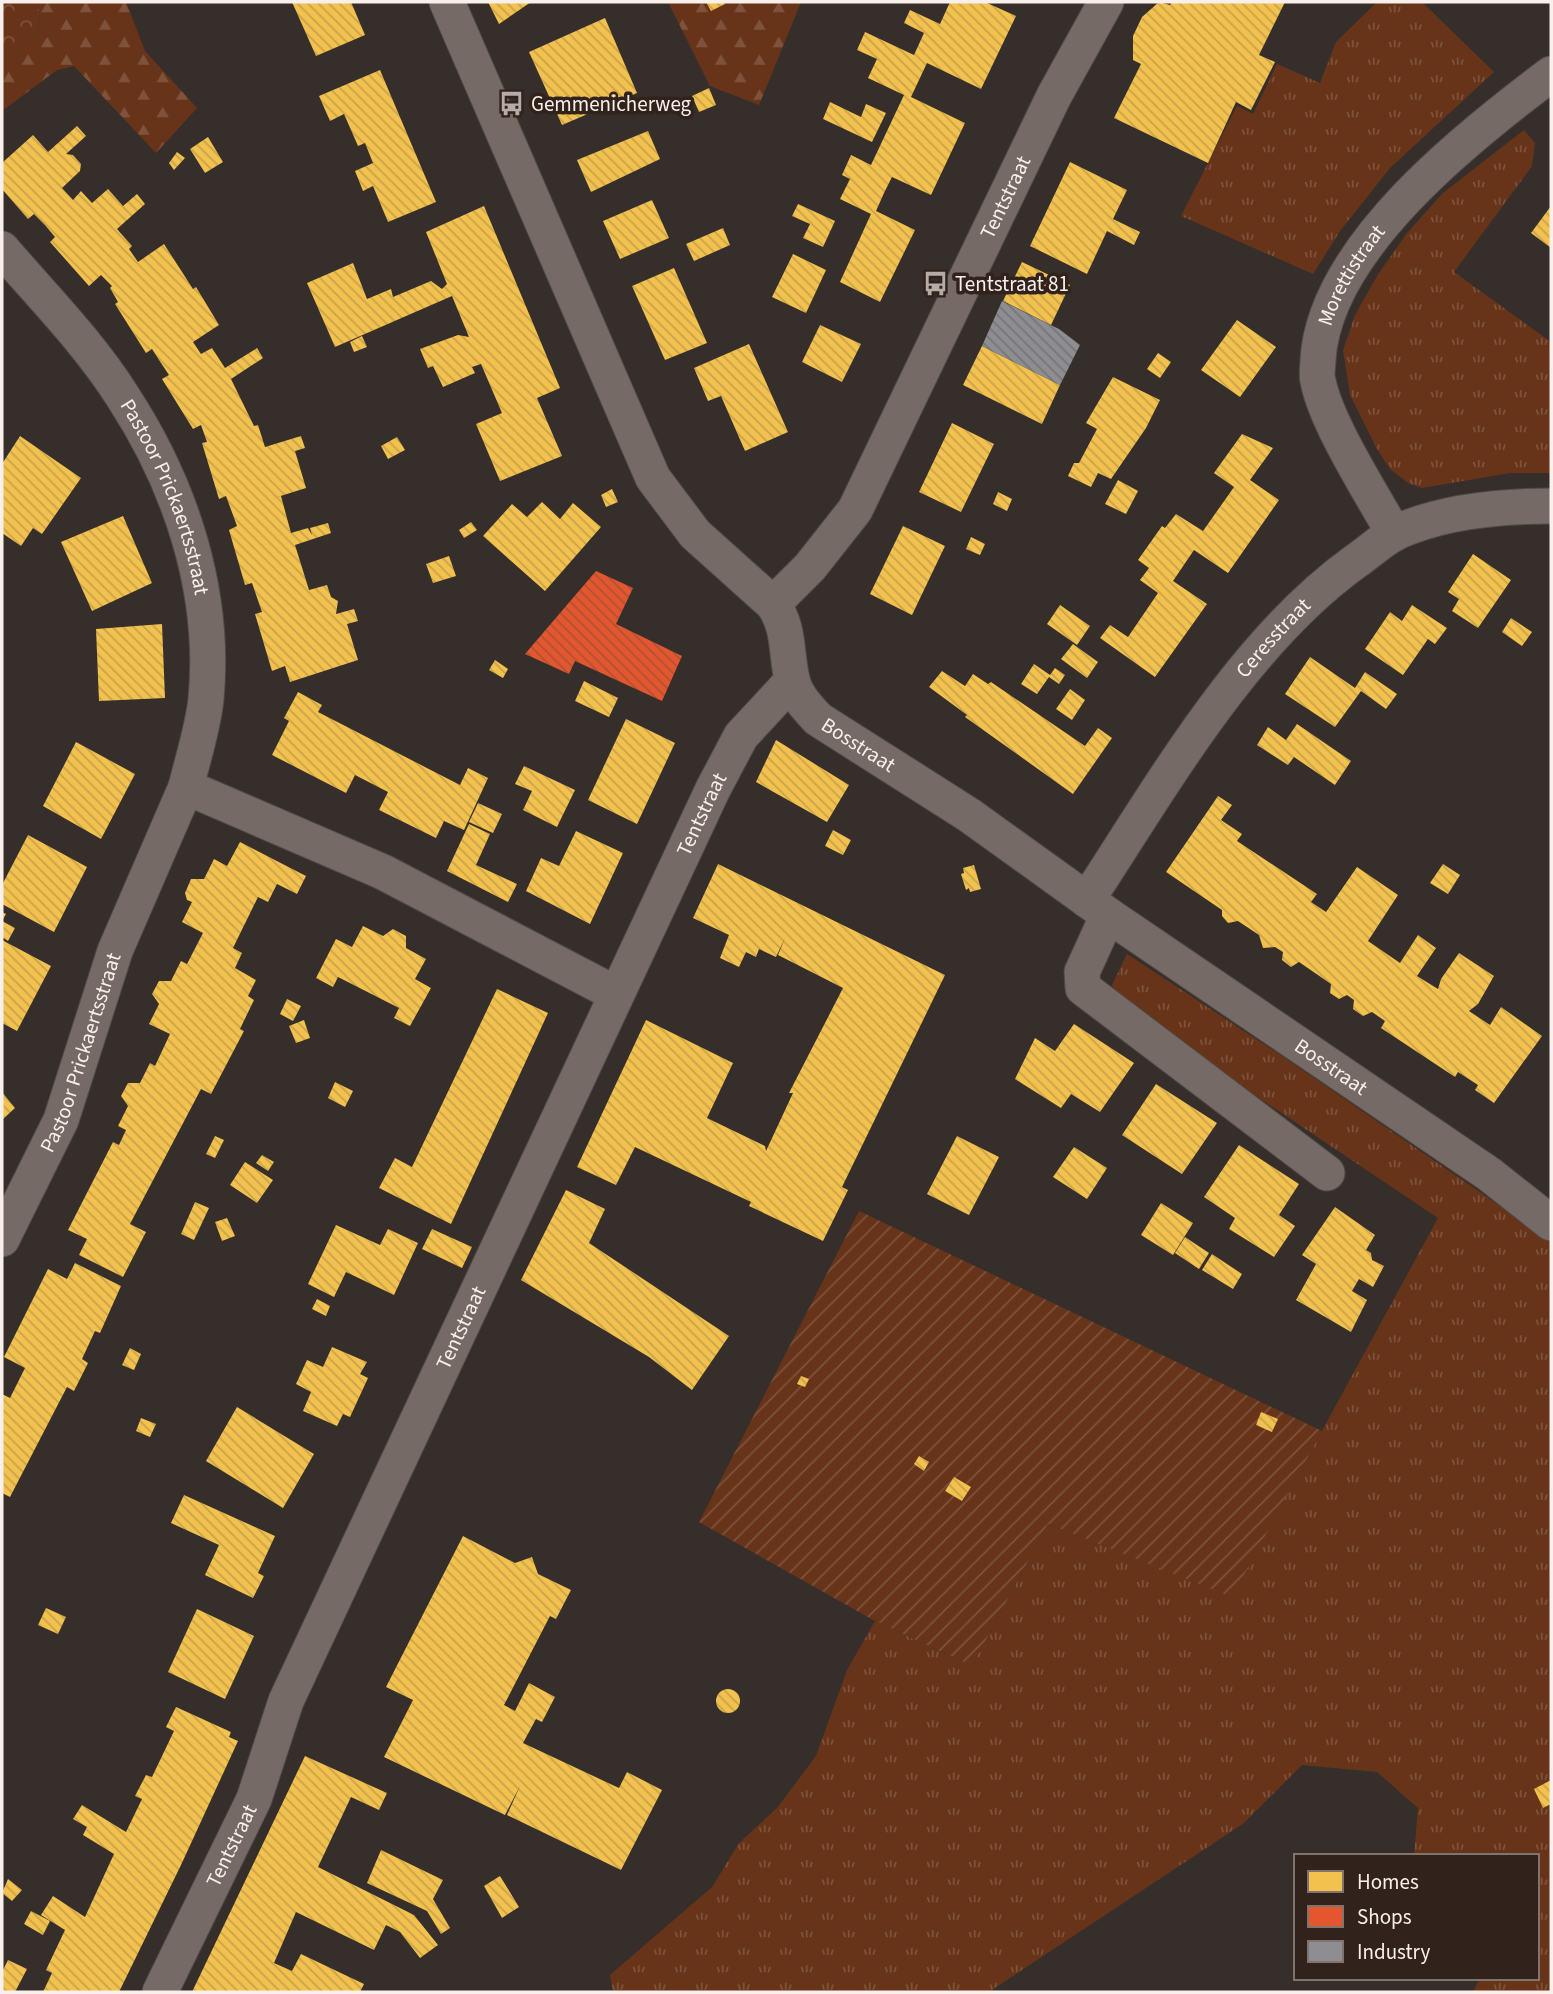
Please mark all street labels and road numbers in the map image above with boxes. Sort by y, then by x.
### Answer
street label: Tentstraat [973,151,1038,244]
street label: Morettistraat [1310,218,1392,330]
street label: Pastoor Prickaertsstraat [113,393,217,597]
street label: Ceresstraat [1228,591,1317,684]
street label: Bosstraat [816,710,902,780]
street label: Tentstraat [669,767,734,861]
street label: Pastoor Prickaertsstraat [32,949,129,1158]
street label: Bosstraat [1288,1031,1374,1102]
street label: Tentstraat [428,1281,493,1374]
street label: Tentstraat [198,1799,264,1892]

